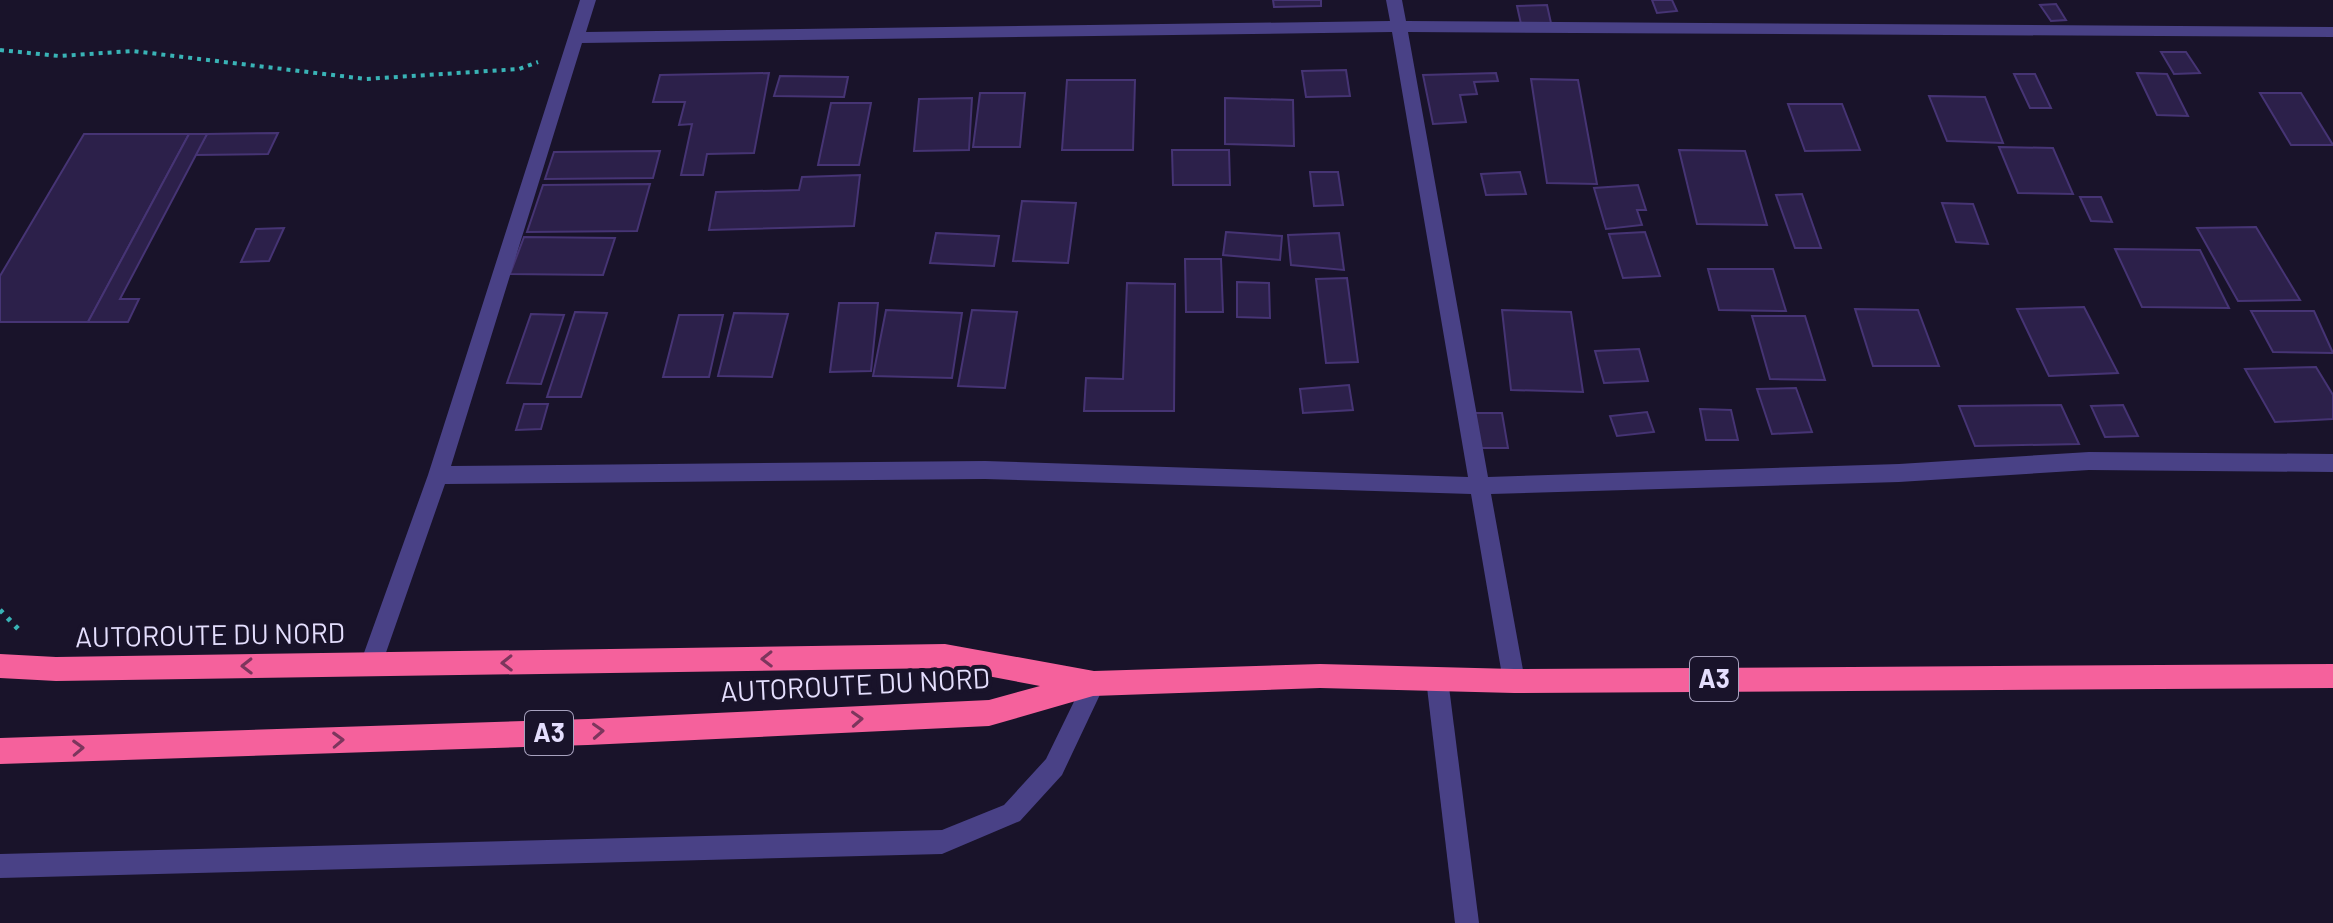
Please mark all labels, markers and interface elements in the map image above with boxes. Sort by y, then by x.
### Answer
street label: AUTOROUTE DU NORD [75,615,345,653]
one-way arrow [760,650,773,668]
one-way arrow [500,654,513,672]
one-way arrow [240,657,253,675]
road number: A3 [1690,657,1738,701]
street label: AUTOROUTE DU NORD [719,660,991,708]
road number: A3 [525,711,573,755]
one-way arrow [851,711,864,728]
one-way arrow [592,723,605,740]
one-way arrow [332,731,345,748]
one-way arrow [72,740,85,757]

